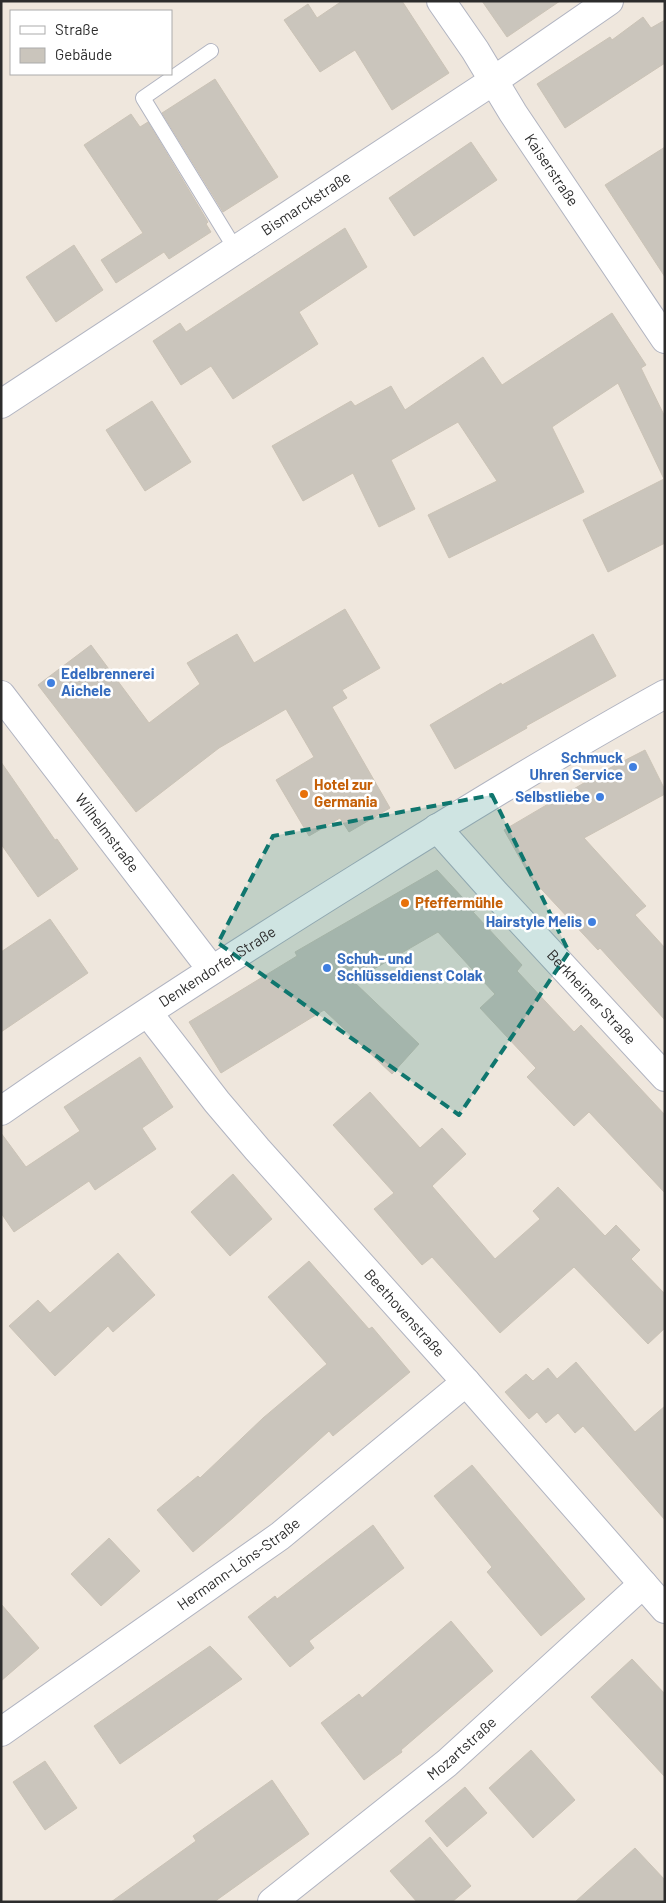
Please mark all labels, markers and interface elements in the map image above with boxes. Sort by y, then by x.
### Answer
legend [10,10,172,75]
text: Straße [55,20,99,38]
text: Gebäude [55,45,112,63]
street label: Kaiserstraße [521,130,583,209]
street label: Bismarckstraße [257,167,354,239]
place label: Edelbrennerei Aichele [61,664,155,699]
marker: Edelbrennerei Aichele [45,677,57,689]
place label: Schmuck Uhren Service [530,748,623,783]
marker: Schmuck Uhren Service [627,761,639,773]
place label: Hotel zur Germania [314,775,378,810]
place label: Selbstliebe [515,787,590,805]
marker: Hotel zur Germania [298,788,310,800]
street label: Wilhelmstraße [72,789,144,875]
marker: Selbstliebe [594,791,606,803]
place label: Pfeffermühle [415,893,503,911]
marker: Pfeffermühle [399,897,411,909]
place label: Hairstyle Melis [486,912,582,930]
marker: Hairstyle Melis [586,916,598,928]
street label: Denkendorfer Straße [155,922,279,1010]
street label: Berkheimer Straße [544,945,640,1048]
place label: Schuh- und Schlüsseldienst Colak [337,949,483,984]
marker: Schuh- und Schlüsseldienst Colak [321,962,333,974]
street label: Beethovenstraße [361,1265,449,1360]
street label: Hermann-Löns-Straße [173,1513,303,1613]
street label: Mozartstraße [423,1713,500,1783]

